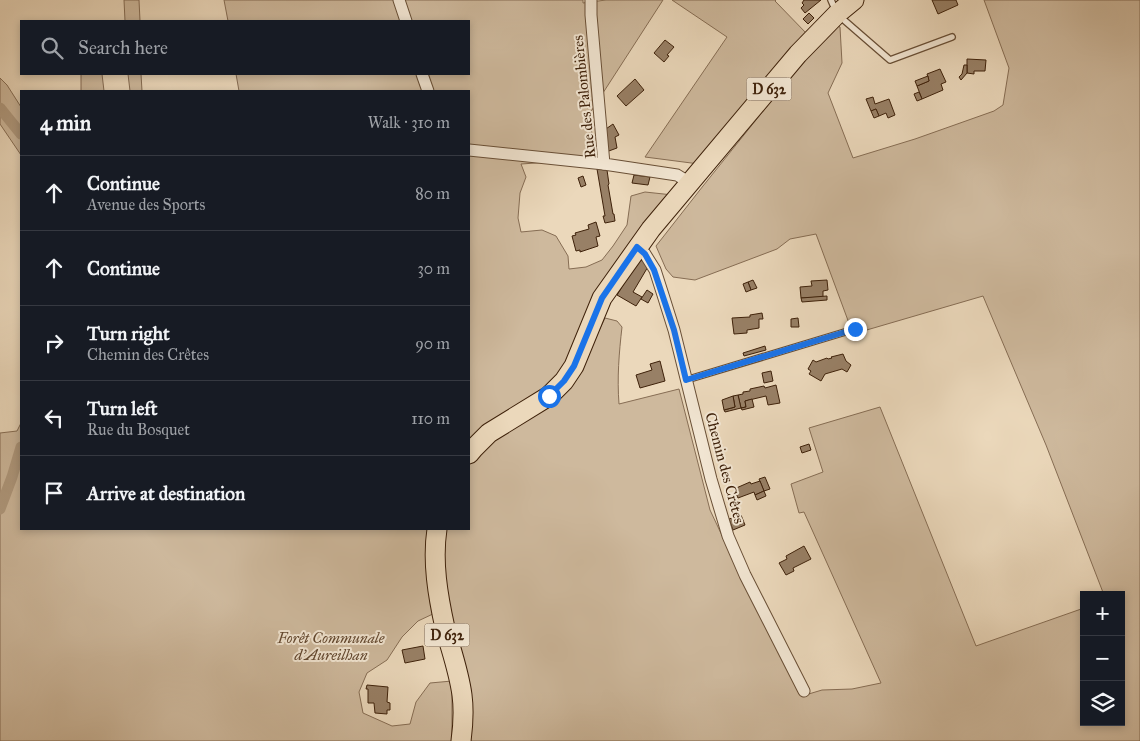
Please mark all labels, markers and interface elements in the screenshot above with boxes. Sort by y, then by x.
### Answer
search box [20,20,470,75]
icon: search [38,34,66,62]
street label: Rue des Palombières [569,34,599,160]
text: Search here [78,36,168,59]
road number: D 632 [746,78,792,100]
text: 4 min [40,110,91,136]
text: Walk · 310 m [368,113,450,132]
text: Continue [87,172,160,195]
icon: ahead [40,179,68,207]
text: 80 m [415,184,450,203]
text: Avenue des Sports [87,195,205,214]
icon: ahead [40,254,68,282]
text: Continue [87,257,160,280]
text: 30 m [417,259,450,278]
route end [844,318,867,341]
text: Turn right [87,322,170,345]
icon: right [40,329,68,357]
text: 90 m [415,334,450,353]
text: Chemin des Crêtes [87,345,209,364]
route start [538,385,561,408]
text: Turn left [87,397,157,420]
icon: left [40,404,68,432]
text: 110 m [411,409,450,428]
street label: Chemin des Crêtes [702,410,748,526]
text: Rue du Bosquet [87,420,190,439]
icon: arrive [40,479,68,507]
text: Arrive at destination [87,482,245,505]
map controls [1080,591,1125,726]
button: + [1080,591,1125,636]
road number: D 632 [424,624,470,646]
park label: Forêt Communale d'Aureilhan [277,629,385,664]
button: − [1080,636,1125,681]
button: layers [1080,681,1125,726]

